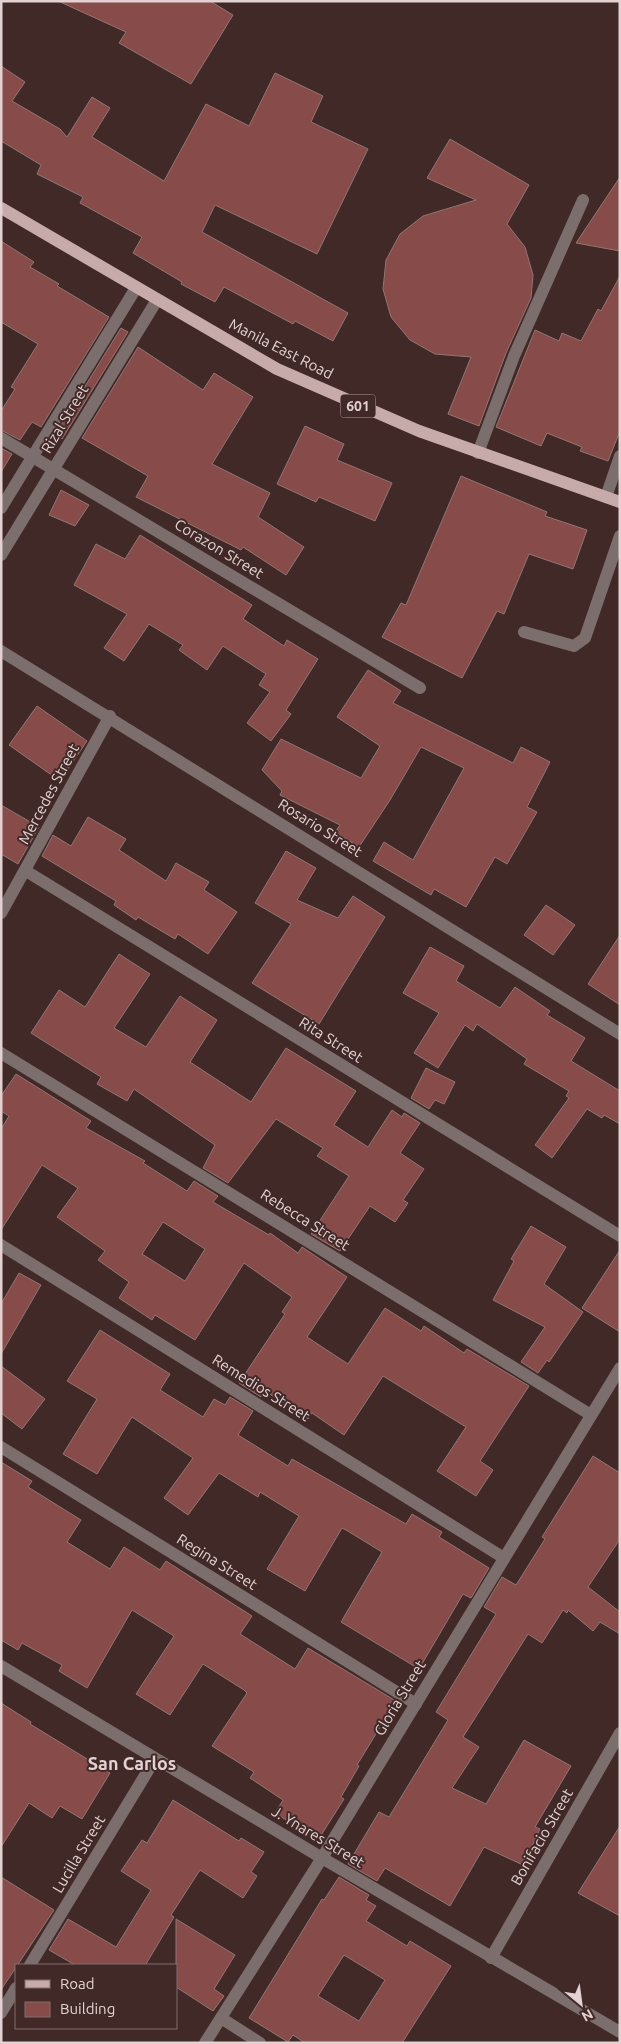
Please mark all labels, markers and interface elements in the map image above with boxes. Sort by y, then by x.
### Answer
street label: Manila East Road [226,315,336,382]
street label: Rizal Street [37,381,92,456]
road number: 601 [340,394,376,418]
street label: Corazon Street [172,515,267,582]
street label: Mercedes Street [15,741,82,847]
street label: Rosario Street [275,795,365,860]
street label: Rita Street [296,1013,366,1066]
street label: Rebecca Street [258,1185,353,1254]
street label: Remedios Street [209,1351,313,1424]
street label: Regina Street [174,1530,261,1593]
street label: Gloria Street [370,1657,429,1739]
district label: San Carlos [88,1753,176,1773]
street label: Bonifacio Street [507,1785,576,1888]
street label: J. Ynares Street [269,1802,368,1871]
street label: Lucilla Street [49,1812,109,1896]
legend [15,1964,178,2029]
text: Road [60,1975,95,1992]
north arrow [556,1979,606,2029]
text: Building [60,2000,115,2017]
text: N [579,2006,596,2025]

